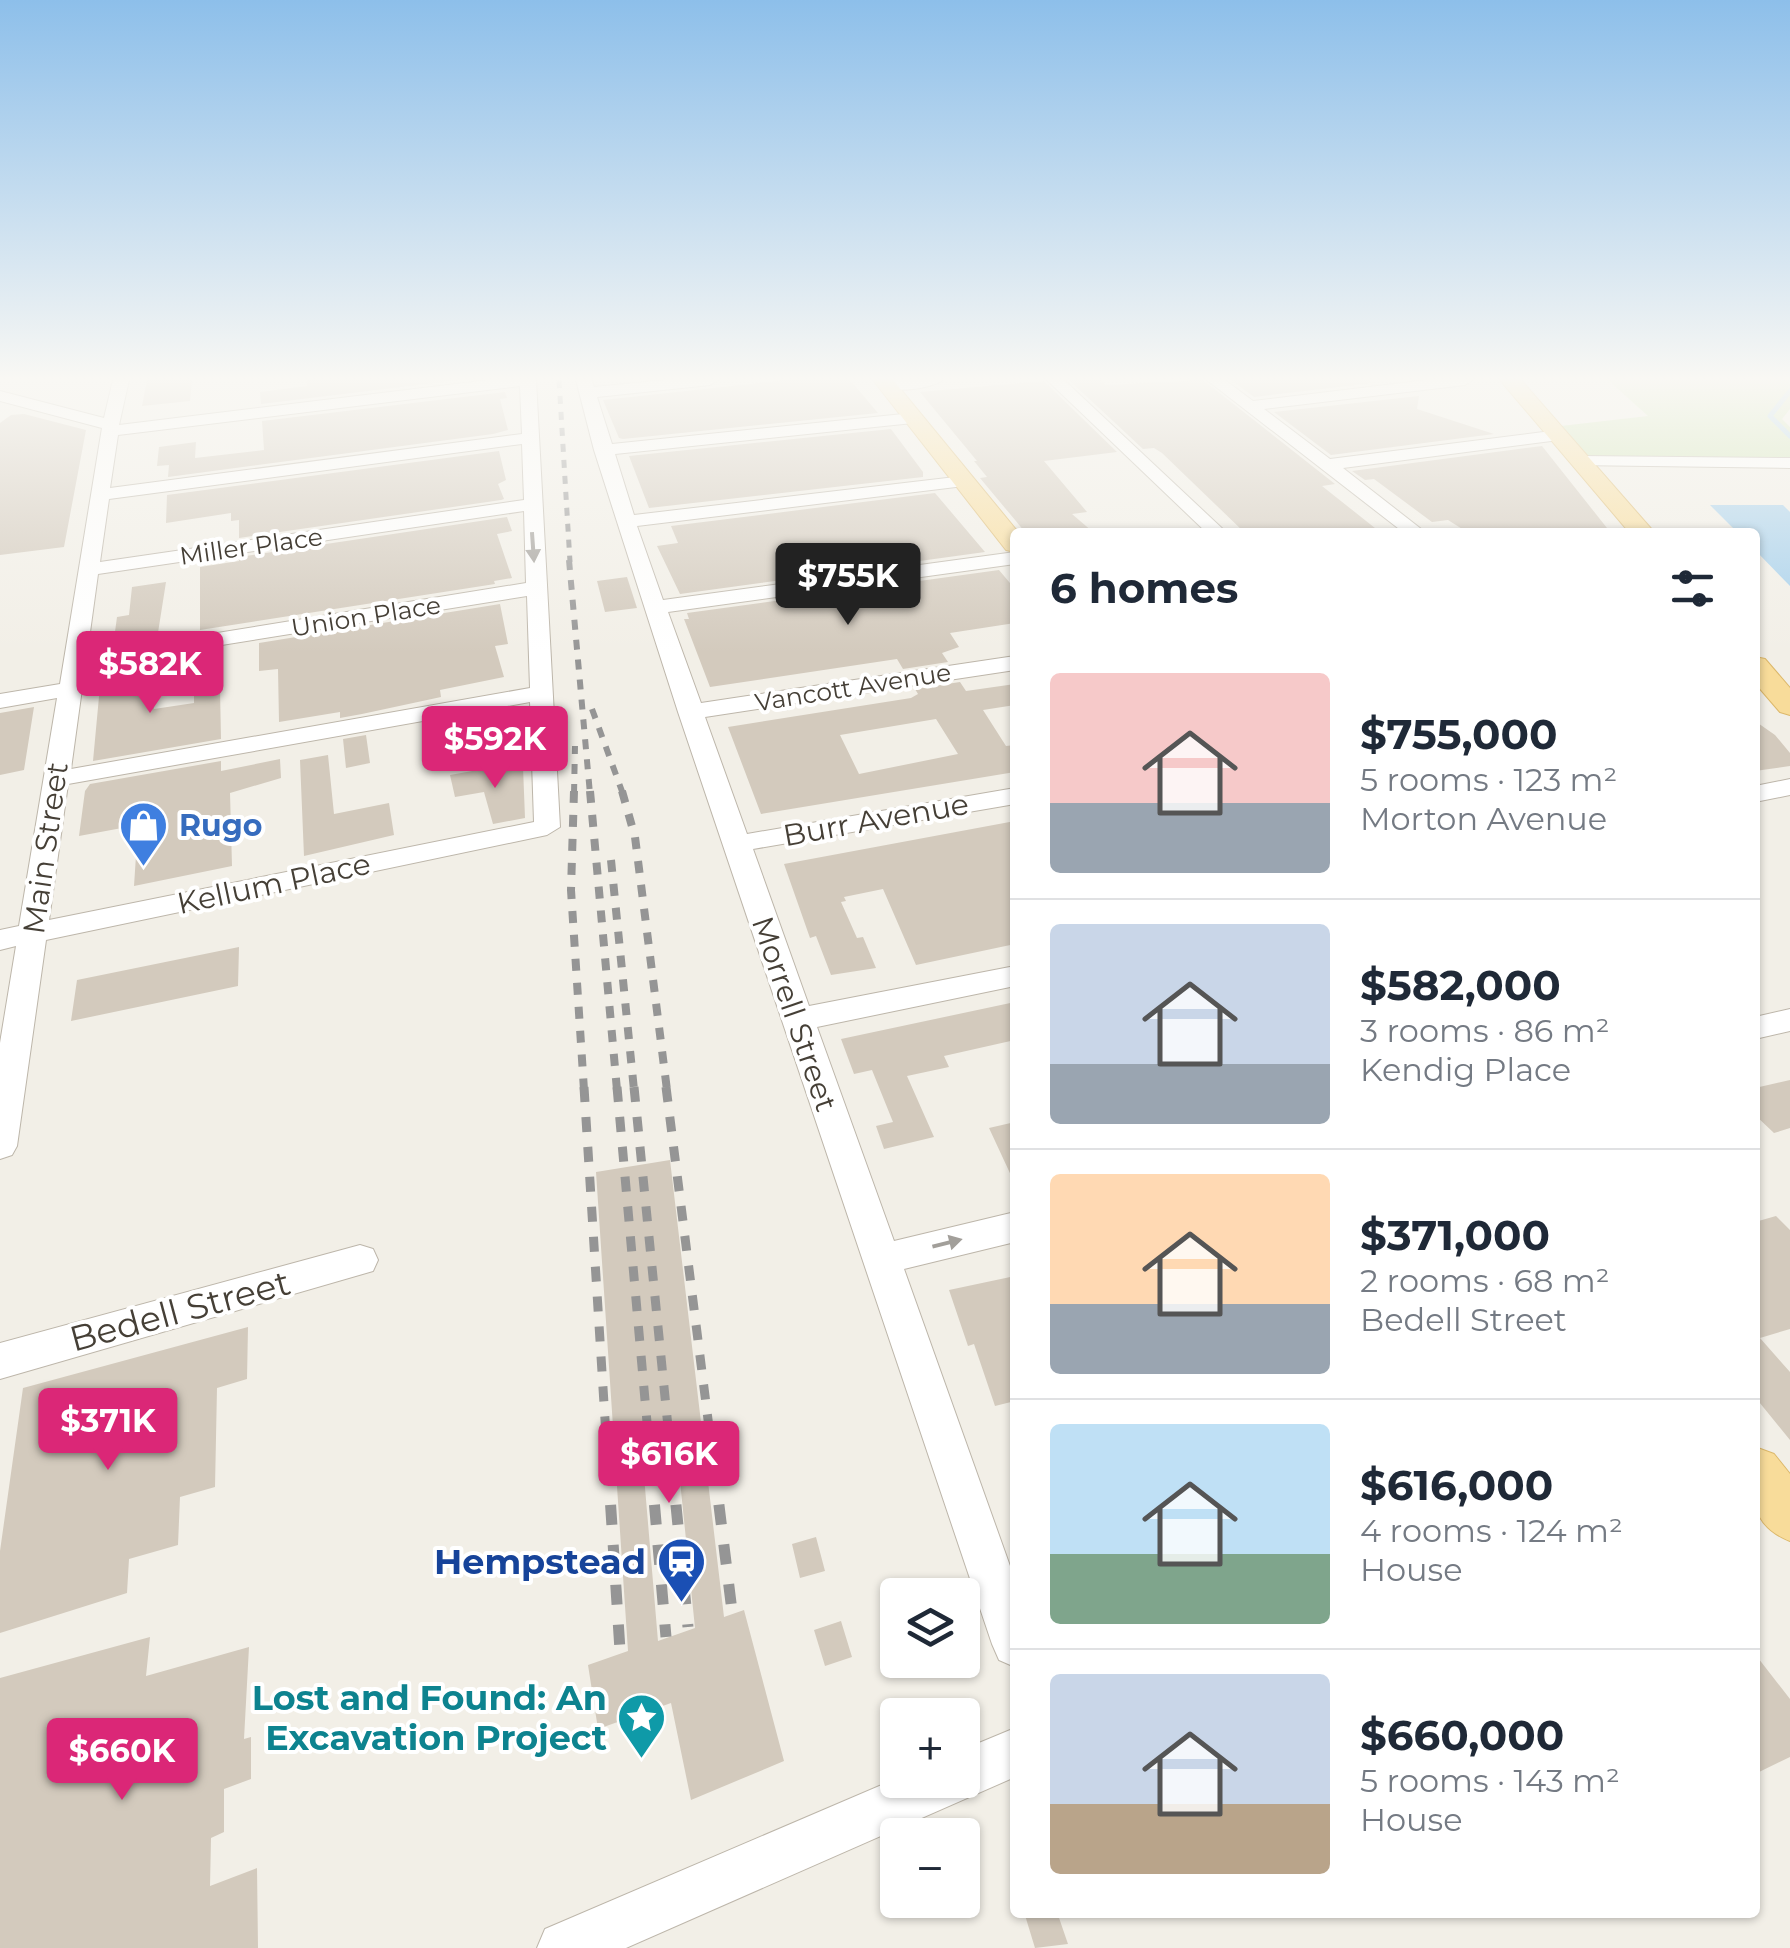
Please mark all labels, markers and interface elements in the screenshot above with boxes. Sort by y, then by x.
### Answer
street label: Miller Place [178,521,324,571]
one-way arrow [525,532,541,564]
pin: $755K [778,543,918,628]
text: $755K [798,556,899,595]
icon: filters [1665,561,1720,616]
text: 6 homes [1050,562,1238,614]
street label: Union Place [289,589,443,643]
pin: $582K [80,631,220,716]
text: $582K [98,644,202,683]
street label: Vancott Avenue [753,657,953,717]
pin: $592K [425,706,565,791]
text: $755,000 [1360,708,1557,760]
icon: home [1130,713,1250,833]
text: $592K [444,719,546,758]
street label: Main Street [15,760,76,936]
text: 5 rooms · 123 m² [1360,760,1617,799]
street label: Burr Avenue [780,785,972,854]
text: Morton Avenue [1360,799,1607,838]
shop icon: Rugo [118,800,170,868]
place label: Rugo [179,807,262,844]
street label: Kellum Place [174,845,374,922]
street label: Morrell Street [744,911,845,1116]
text: $582,000 [1360,959,1561,1011]
icon: home [1130,964,1250,1084]
text: 3 rooms · 86 m² [1360,1011,1609,1050]
text: Kendig Place [1360,1050,1571,1089]
text: $371,000 [1360,1209,1550,1261]
icon: home [1130,1214,1250,1334]
one-way arrow [932,1235,963,1250]
street label: Bedell Street [65,1260,295,1361]
text: 2 rooms · 68 m² [1360,1261,1610,1300]
text: Bedell Street [1360,1300,1567,1339]
pin: $371K [38,1388,178,1473]
text: $371K [60,1401,156,1440]
pin: $616K [599,1421,739,1506]
text: $616K [620,1434,718,1473]
text: $616,000 [1360,1459,1553,1511]
icon: home [1130,1464,1250,1584]
text: 4 rooms · 124 m² [1360,1511,1623,1550]
station icon: Hempstead [655,1536,707,1604]
place label: Hempstead [434,1540,646,1583]
text: House [1360,1550,1463,1589]
map controls [880,1578,980,1918]
button: layers [880,1578,980,1678]
place label: Lost and Found: An Excavation Project [252,1676,607,1759]
place icon: Lost and Found: An Excavation Project [616,1692,668,1760]
button: + [880,1698,980,1798]
text: $660,000 [1360,1709,1564,1761]
icon: home [1130,1714,1250,1834]
pin: $660K [52,1718,192,1803]
text: $660K [69,1731,175,1770]
text: 5 rooms · 143 m² [1360,1761,1620,1800]
text: House [1360,1800,1463,1839]
button: − [880,1818,980,1918]

